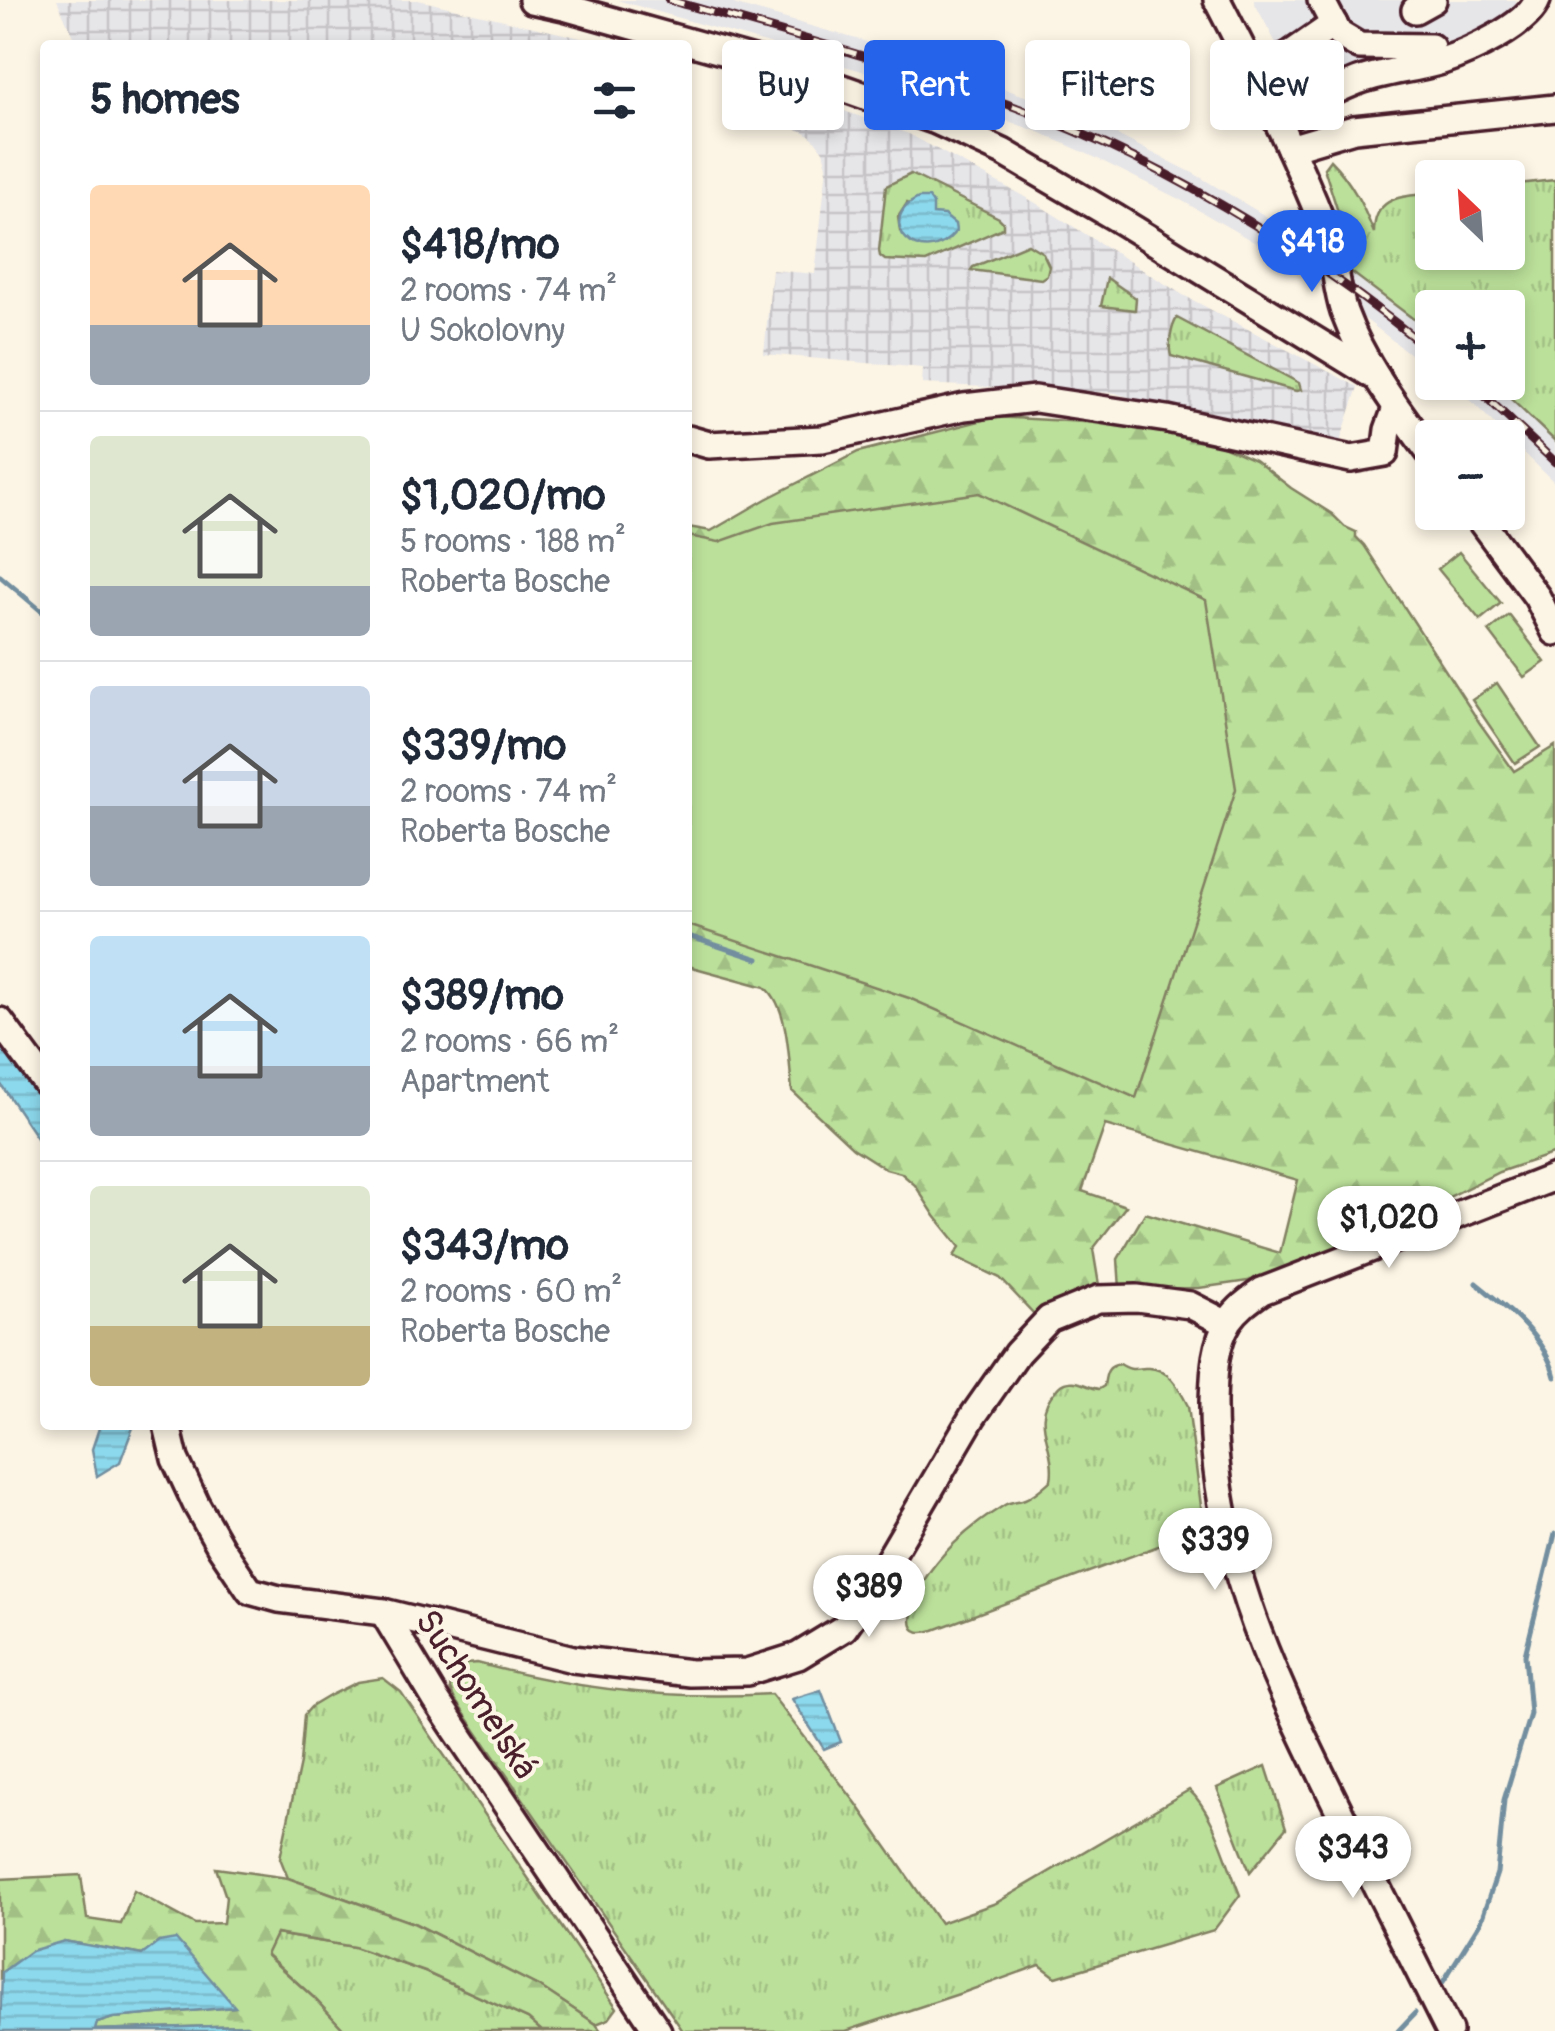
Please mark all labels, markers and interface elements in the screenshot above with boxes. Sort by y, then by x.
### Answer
chip: Buy [722,40,844,130]
chip: Rent [864,40,1005,130]
chip: Filters [1025,40,1190,130]
chip: New [1210,40,1344,130]
icon: filters [587,73,642,128]
text: 5 homes [90,74,240,126]
north arrow [1415,160,1525,270]
map controls [1415,160,1525,530]
pin: $418 [1253,210,1371,295]
text: $418/mo [400,219,560,271]
text: $418 [1280,222,1344,262]
icon: home [170,225,290,345]
text: 2 rooms · 74 m² [400,271,617,311]
button: + [1415,290,1525,400]
text: U Sokolovny [400,311,565,351]
button: − [1415,420,1525,530]
text: $1,020/mo [400,470,606,522]
icon: home [170,476,290,596]
text: 5 rooms · 188 m² [400,522,626,562]
text: Roberta Bosche [400,562,610,602]
text: $339/mo [400,720,566,772]
icon: home [170,726,290,846]
text: 2 rooms · 74 m² [400,772,617,812]
text: Roberta Bosche [400,812,610,852]
text: $389/mo [400,970,564,1022]
icon: home [170,976,290,1096]
text: 2 rooms · 66 m² [400,1022,619,1062]
text: Apartment [400,1062,549,1102]
pin: $1,020 [1308,1186,1470,1271]
text: $1,020 [1339,1198,1439,1238]
text: $343/mo [400,1220,569,1272]
icon: home [170,1226,290,1346]
text: 2 rooms · 60 m² [400,1272,622,1312]
text: Roberta Bosche [400,1312,610,1352]
pin: $339 [1156,1508,1274,1593]
text: $339 [1180,1520,1250,1560]
pin: $389 [810,1555,928,1640]
text: $389 [835,1567,903,1607]
street label: Suchomelská [405,1602,547,1788]
pin: $343 [1294,1816,1412,1901]
text: $343 [1317,1828,1389,1868]

